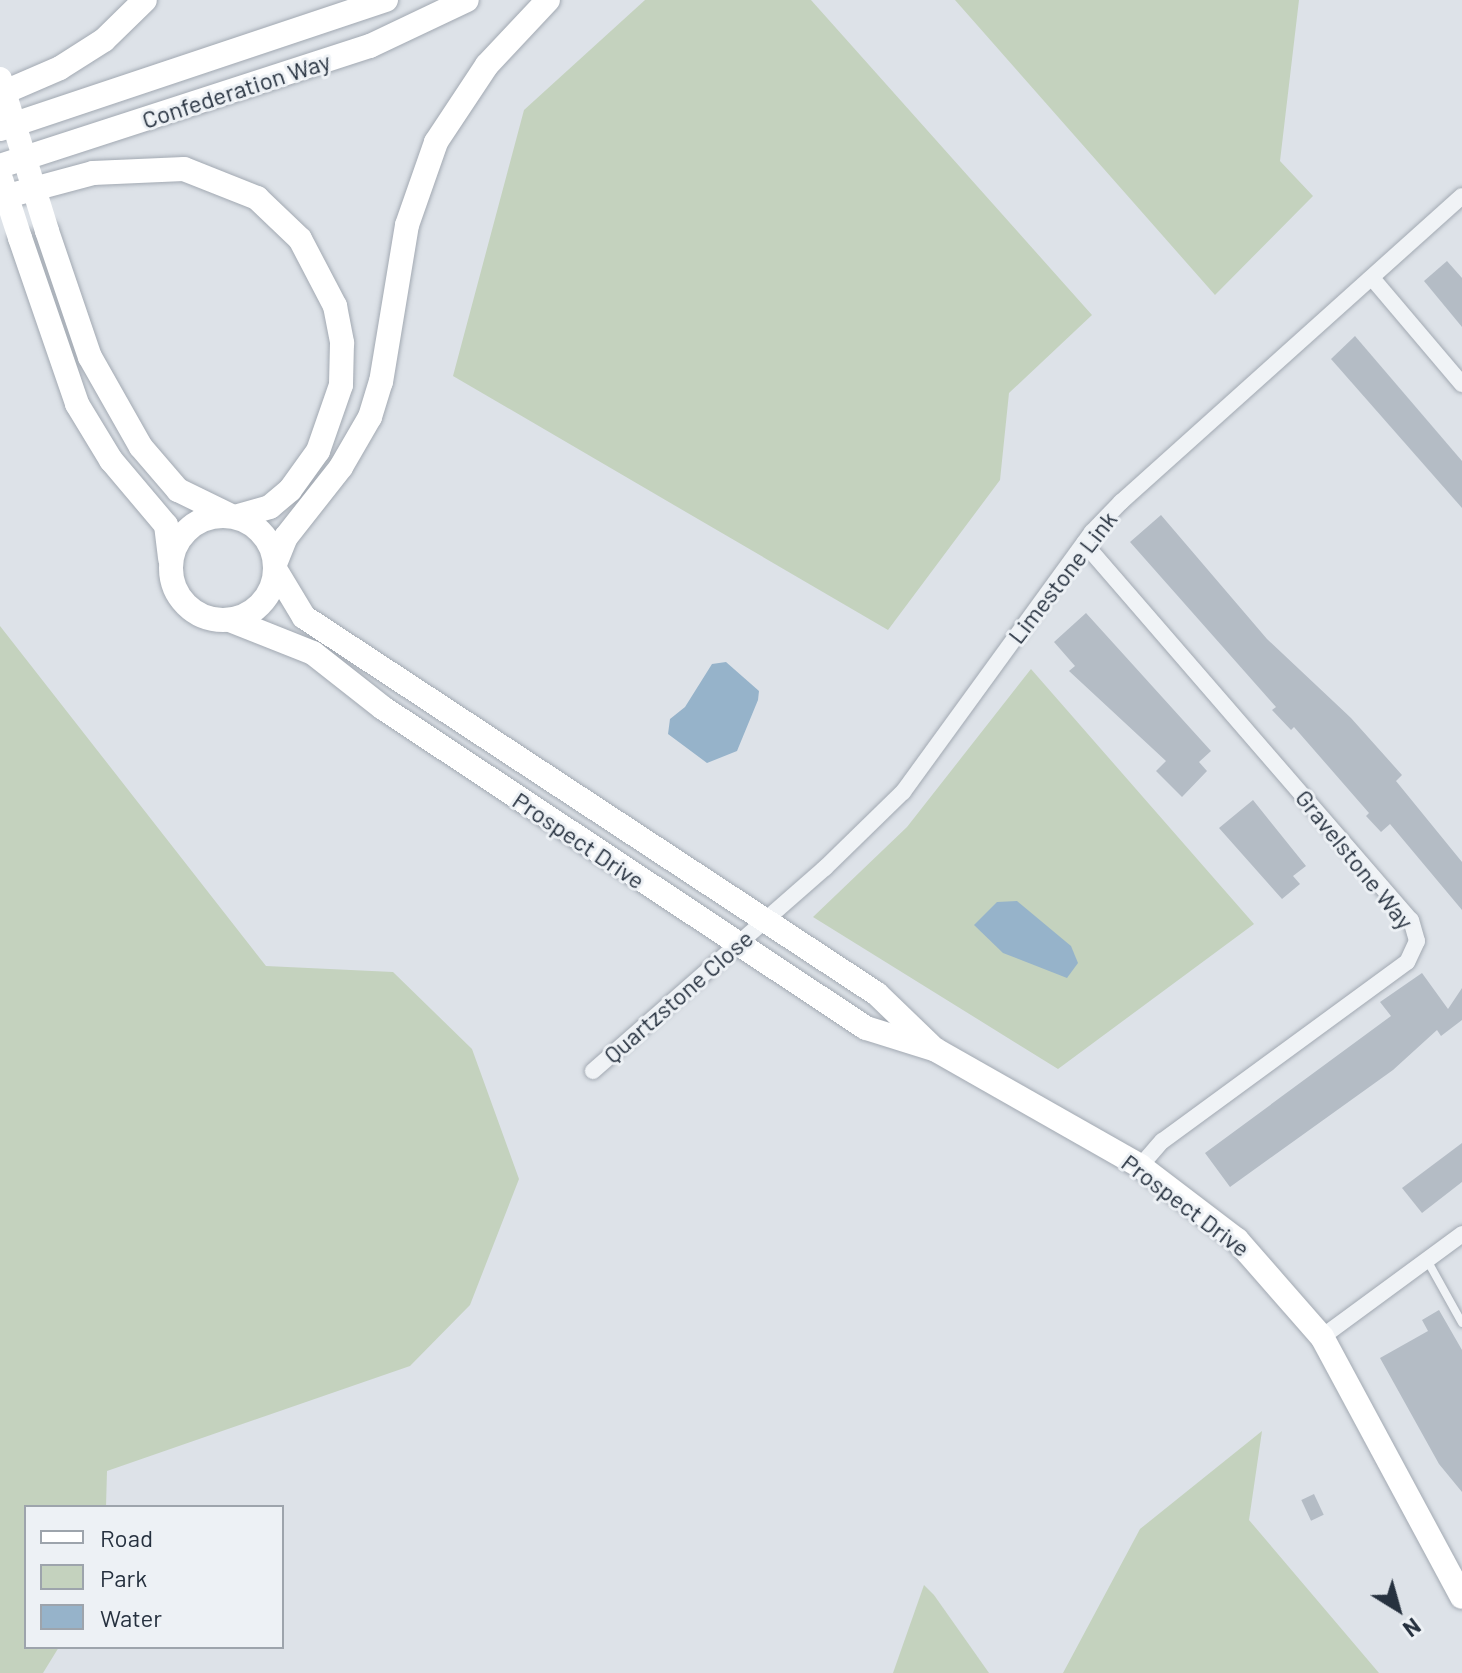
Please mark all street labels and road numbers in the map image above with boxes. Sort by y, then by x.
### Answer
street label: Confederation Way [138,46,334,134]
street label: Limestone Link [1001,505,1123,649]
street label: Gravelstone Way [1290,783,1420,935]
street label: Prospect Drive [508,785,650,895]
street label: Quartzstone Close [598,923,758,1069]
street label: Prospect Drive [1116,1148,1256,1262]

